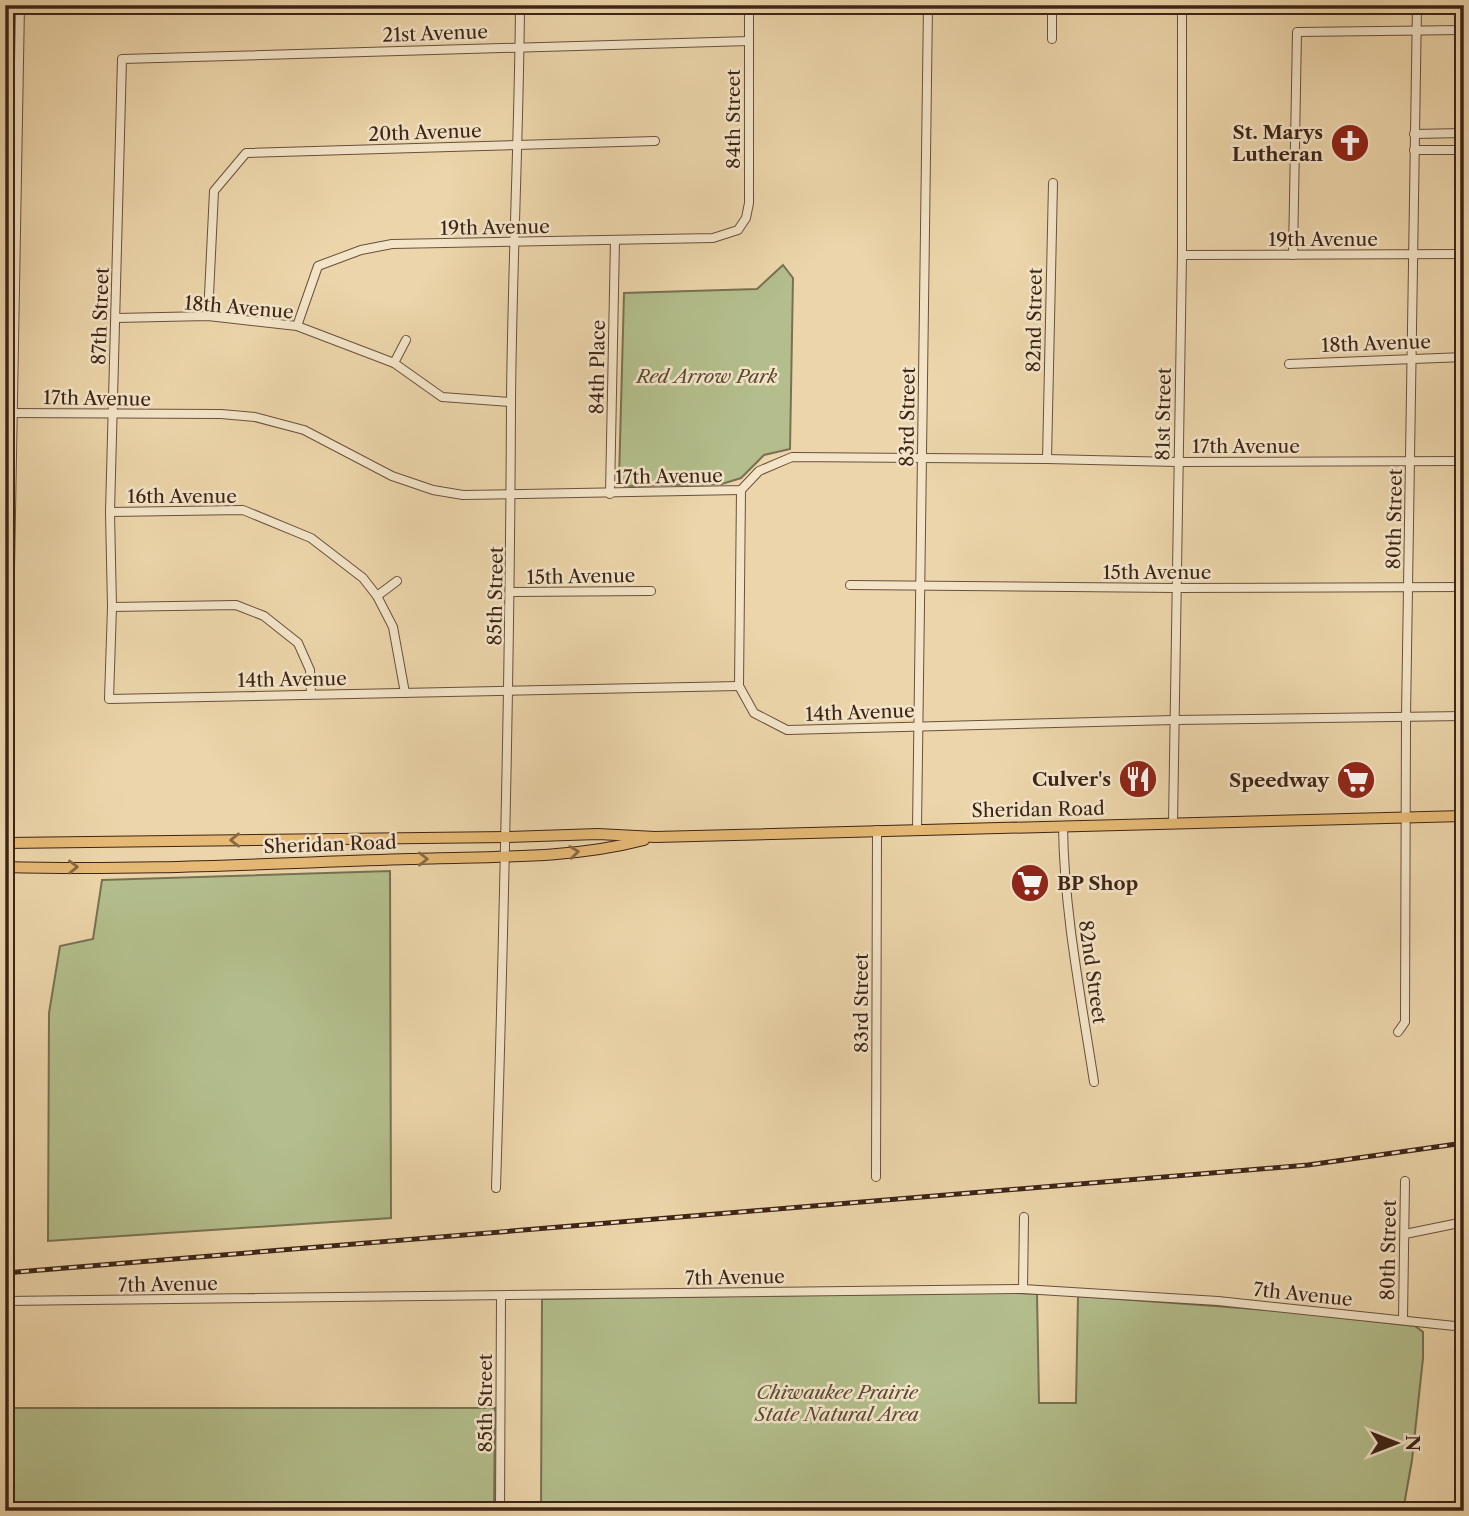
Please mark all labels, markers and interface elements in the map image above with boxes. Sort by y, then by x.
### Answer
street label: 21st Avenue [382,20,488,47]
street label: 84th Street [722,69,745,169]
street label: 20th Avenue [368,119,482,146]
place label: St. Marys Lutheran [1232,121,1323,166]
church icon: St. Marys Lutheran [1329,122,1371,164]
street label: 19th Avenue [440,215,550,240]
street label: 19th Avenue [1268,228,1378,251]
street label: 87th Street [87,266,114,365]
street label: 82nd Street [1022,267,1047,372]
street label: 18th Avenue [183,291,295,324]
street label: 84th Place [585,319,610,415]
street label: 18th Avenue [1321,330,1431,357]
park label: Red Arrow Park [635,365,778,388]
street label: 83rd Street [895,367,920,467]
street label: 81st Street [1151,367,1176,461]
street label: 17th Avenue [43,386,151,411]
street label: 17th Avenue [1192,435,1300,458]
street label: 17th Avenue [615,464,723,489]
street label: 80th Street [1382,468,1407,570]
street label: 16th Avenue [127,485,237,508]
street label: 85th Street [483,546,508,646]
street label: 15th Avenue [1103,561,1211,584]
street label: 15th Avenue [526,564,636,589]
street label: 14th Avenue [237,667,347,692]
street label: 14th Avenue [805,699,915,726]
restaurant icon: Culver's [1117,758,1159,800]
supermarket icon: Speedway [1335,759,1377,801]
place label: Culver's [1032,768,1111,791]
place label: Speedway [1229,769,1330,792]
street label: Sheridan Road [971,797,1105,822]
street label: Sheridan Road [263,831,397,858]
one-way arrow [229,832,239,848]
one-way arrow [568,845,580,860]
one-way arrow [418,851,429,866]
one-way arrow [68,860,79,875]
supermarket icon: BP Shop [1009,862,1051,904]
place label: BP Shop [1057,872,1139,895]
street label: 82nd Street [1074,919,1111,1026]
street label: 83rd Street [850,953,873,1053]
street label: 80th Street [1376,1199,1401,1301]
street label: 7th Avenue [685,1265,785,1290]
street label: 7th Avenue [118,1272,218,1297]
street label: 7th Avenue [1252,1278,1354,1311]
street label: 85th Street [474,1353,497,1453]
park label: Chiwaukee Prairie State Natural Area [754,1381,920,1426]
north arrow [1360,1408,1430,1478]
text: N [1401,1435,1424,1451]

